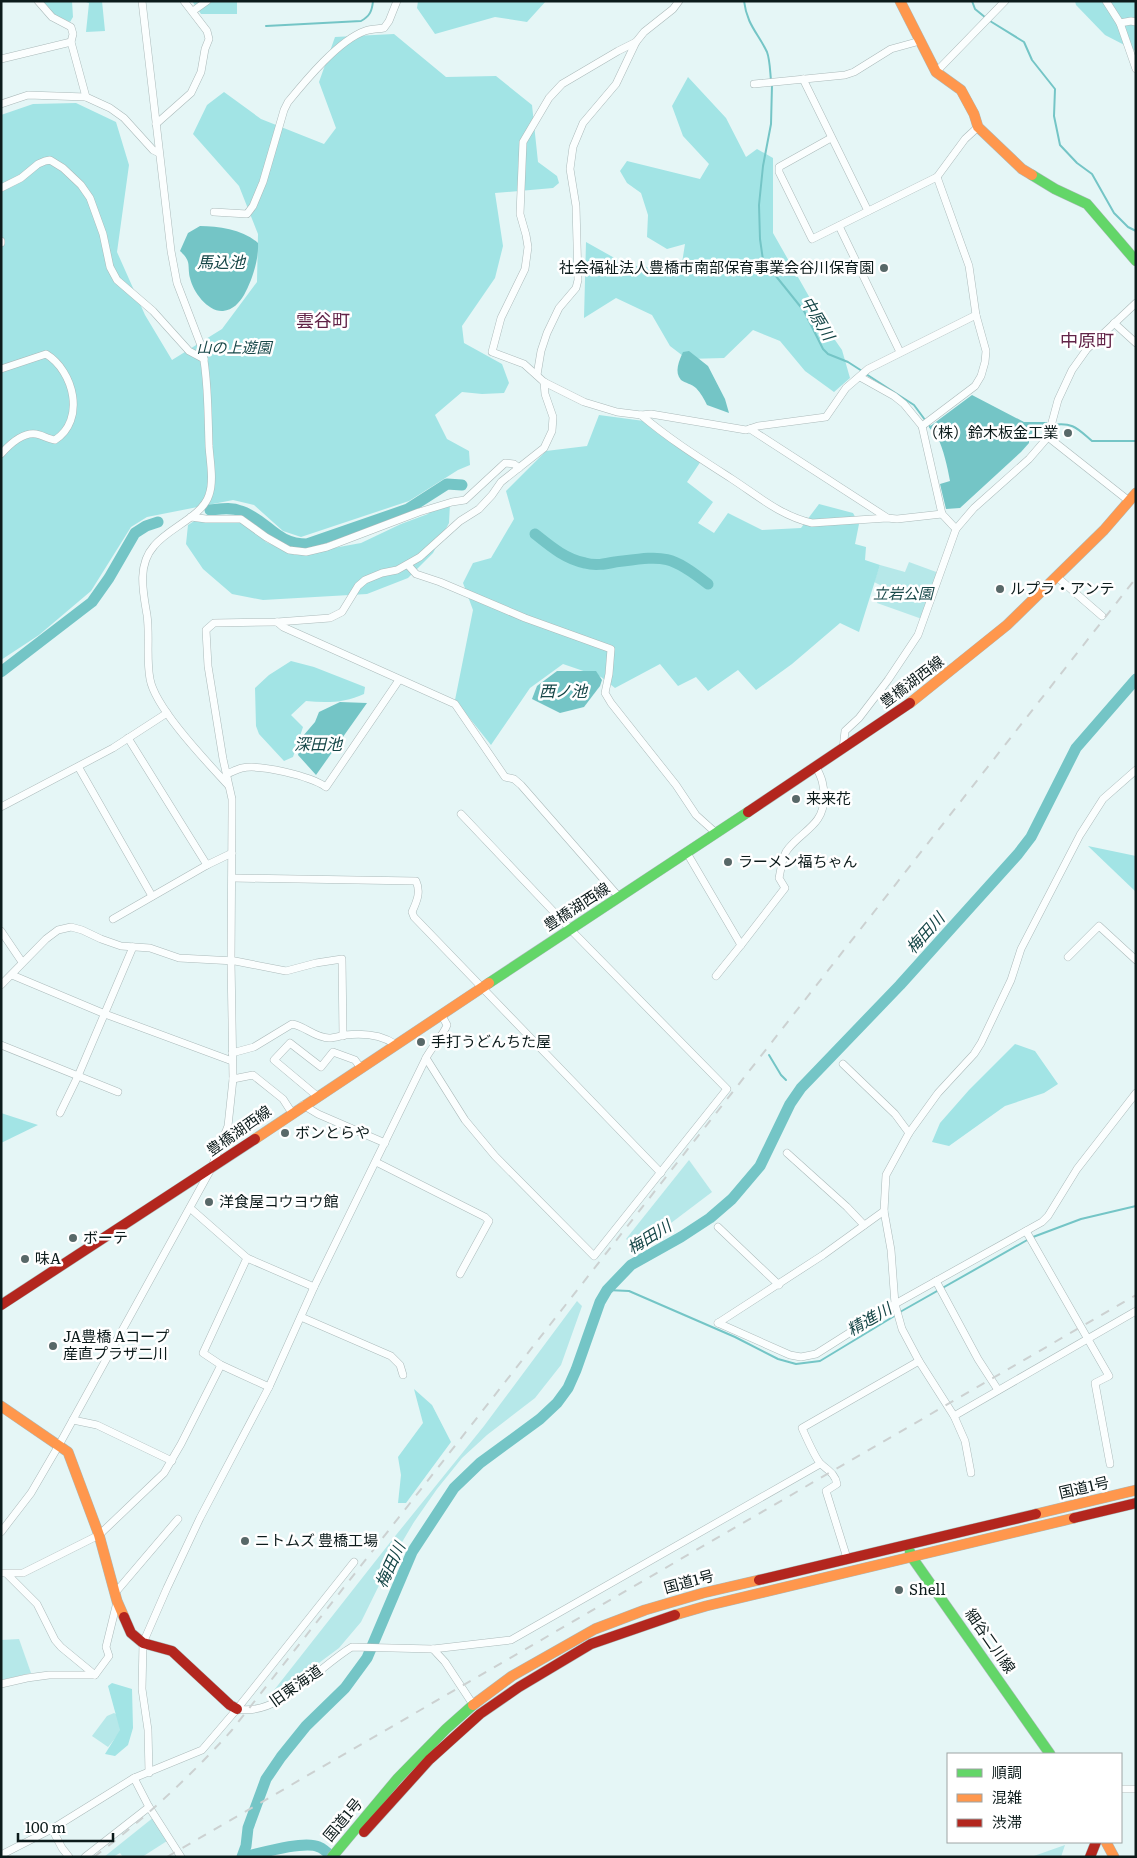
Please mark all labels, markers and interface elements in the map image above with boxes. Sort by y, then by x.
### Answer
water label: 馬込池 [197,249,247,273]
place label: 社会福祉法人豊橋市南部保育事業会谷川保育園 [559,255,874,278]
marker: 社会福祉法人豊橋市南部保育事業会谷川保育園 [878,262,890,274]
water label: 中原川 [796,291,843,346]
district label: 雲谷町 [296,306,350,333]
district label: 中原町 [1060,326,1114,353]
park label: 山の上遊園 [196,335,273,358]
place label: （株）鈴木板金工業 [923,420,1058,443]
marker: （株）鈴木板金工業 [1062,427,1074,439]
place label: ルプラ・アンテ [1010,576,1114,599]
park label: 立岩公園 [873,581,935,604]
marker: ルプラ・アンテ [994,583,1006,595]
street label: 豊橋湖西線 [874,649,948,713]
water label: 西ノ池 [539,678,589,702]
water label: 深田池 [294,731,344,755]
place label: 来来花 [806,786,851,809]
marker: 来来花 [790,793,802,805]
place label: ラーメン福ちゃん [738,849,857,872]
marker: ラーメン福ちゃん [722,856,734,868]
street label: 豊橋湖西線 [538,876,614,936]
water label: 梅田川 [899,905,951,958]
place label: 手打うどんちた屋 [431,1029,551,1052]
marker: 手打うどんちた屋 [415,1036,427,1048]
street label: 豊橋湖西線 [201,1099,275,1161]
place label: ボンとらや [295,1120,370,1143]
marker: ボンとらや [279,1127,291,1139]
place label: 洋食屋コウヨウ館 [219,1189,338,1212]
marker: 洋食屋コウヨウ館 [203,1196,215,1208]
water label: 梅田川 [622,1212,677,1259]
place label: ボーテ [83,1225,128,1248]
marker: ボーテ [67,1232,79,1244]
place label: 味A [35,1246,61,1269]
marker: 味A [19,1253,31,1265]
water label: 精進川 [842,1295,897,1341]
place label: JA豊橋 Aコープ 産直プラザ二川 [63,1324,169,1364]
marker: JA豊橋 Aコープ 産直プラザ二川 [47,1340,59,1352]
street label: 国道1号 [1056,1470,1111,1503]
place label: ニトムズ 豊橋工場 [255,1528,378,1551]
marker: ニトムズ 豊橋工場 [239,1535,251,1547]
water label: 梅田川 [368,1536,411,1591]
street label: 国道1号 [661,1563,716,1598]
place label: Shell [909,1577,945,1600]
marker: Shell [893,1584,905,1596]
street label: 細谷二川線 [960,1603,1022,1677]
street label: 旧東海道 [264,1658,326,1711]
legend [947,1753,1122,1843]
text: 順調 [992,1760,1022,1783]
text: 混雑 [992,1785,1022,1808]
street label: 国道1号 [317,1792,367,1846]
scale bar [18,1810,112,1842]
text: 渋滞 [992,1810,1022,1833]
text: 100 m [25,1815,66,1838]

